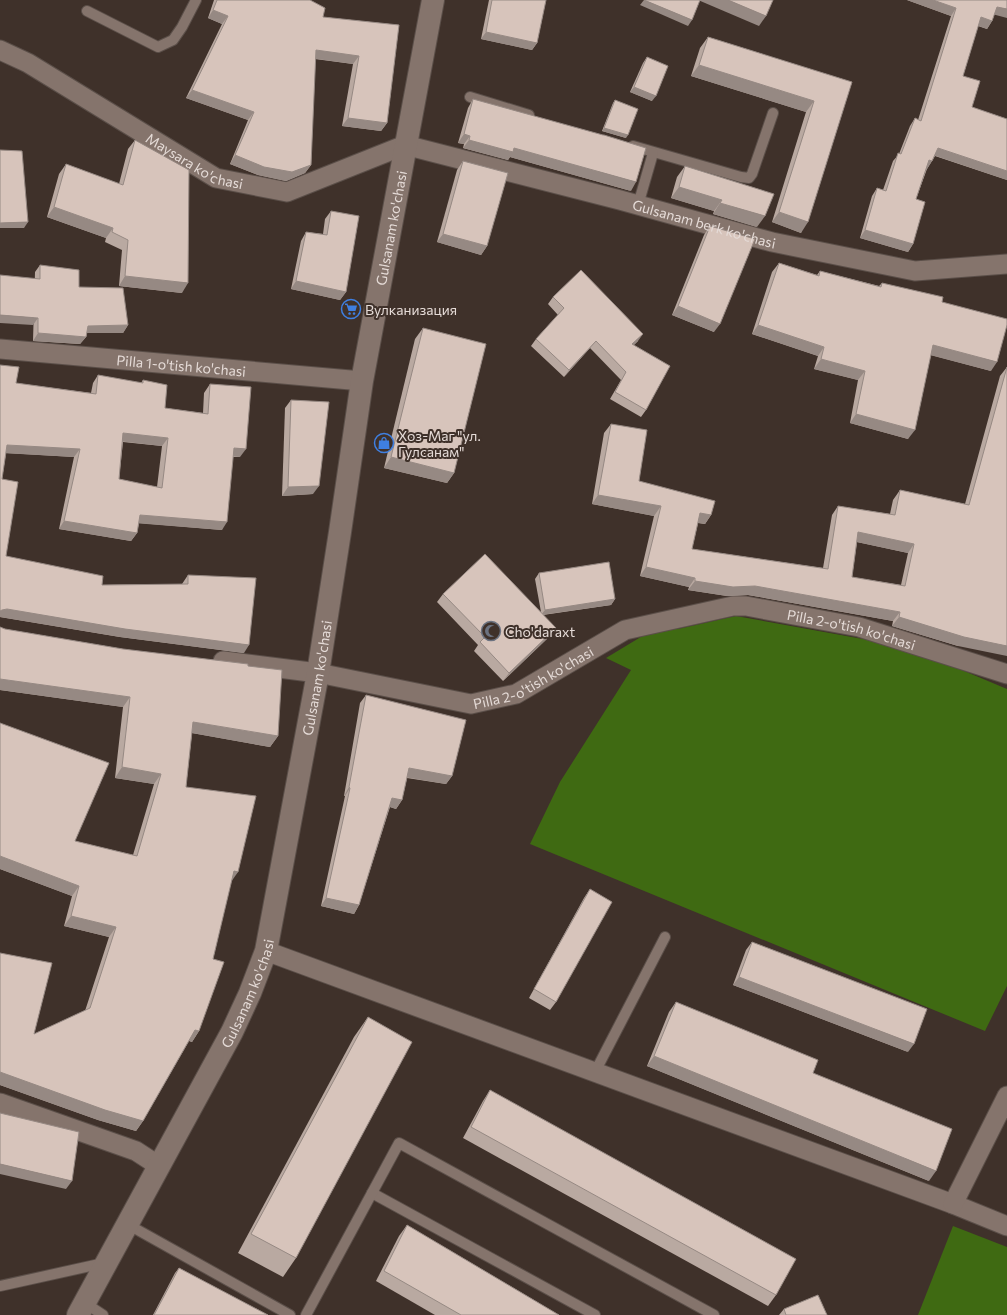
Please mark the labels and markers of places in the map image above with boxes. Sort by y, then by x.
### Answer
supermarket icon: Вулканизация [340,298,362,320]
place label: Вулканизация [365,301,457,318]
place label: Хоз-Маг "ул. Гулсанам" [398,427,481,460]
shop icon: Хоз-Маг "ул. Гулсанам" [373,432,395,454]
mosque icon: Cho'daraxt [480,620,502,642]
place label: Cho'daraxt [505,623,575,640]

